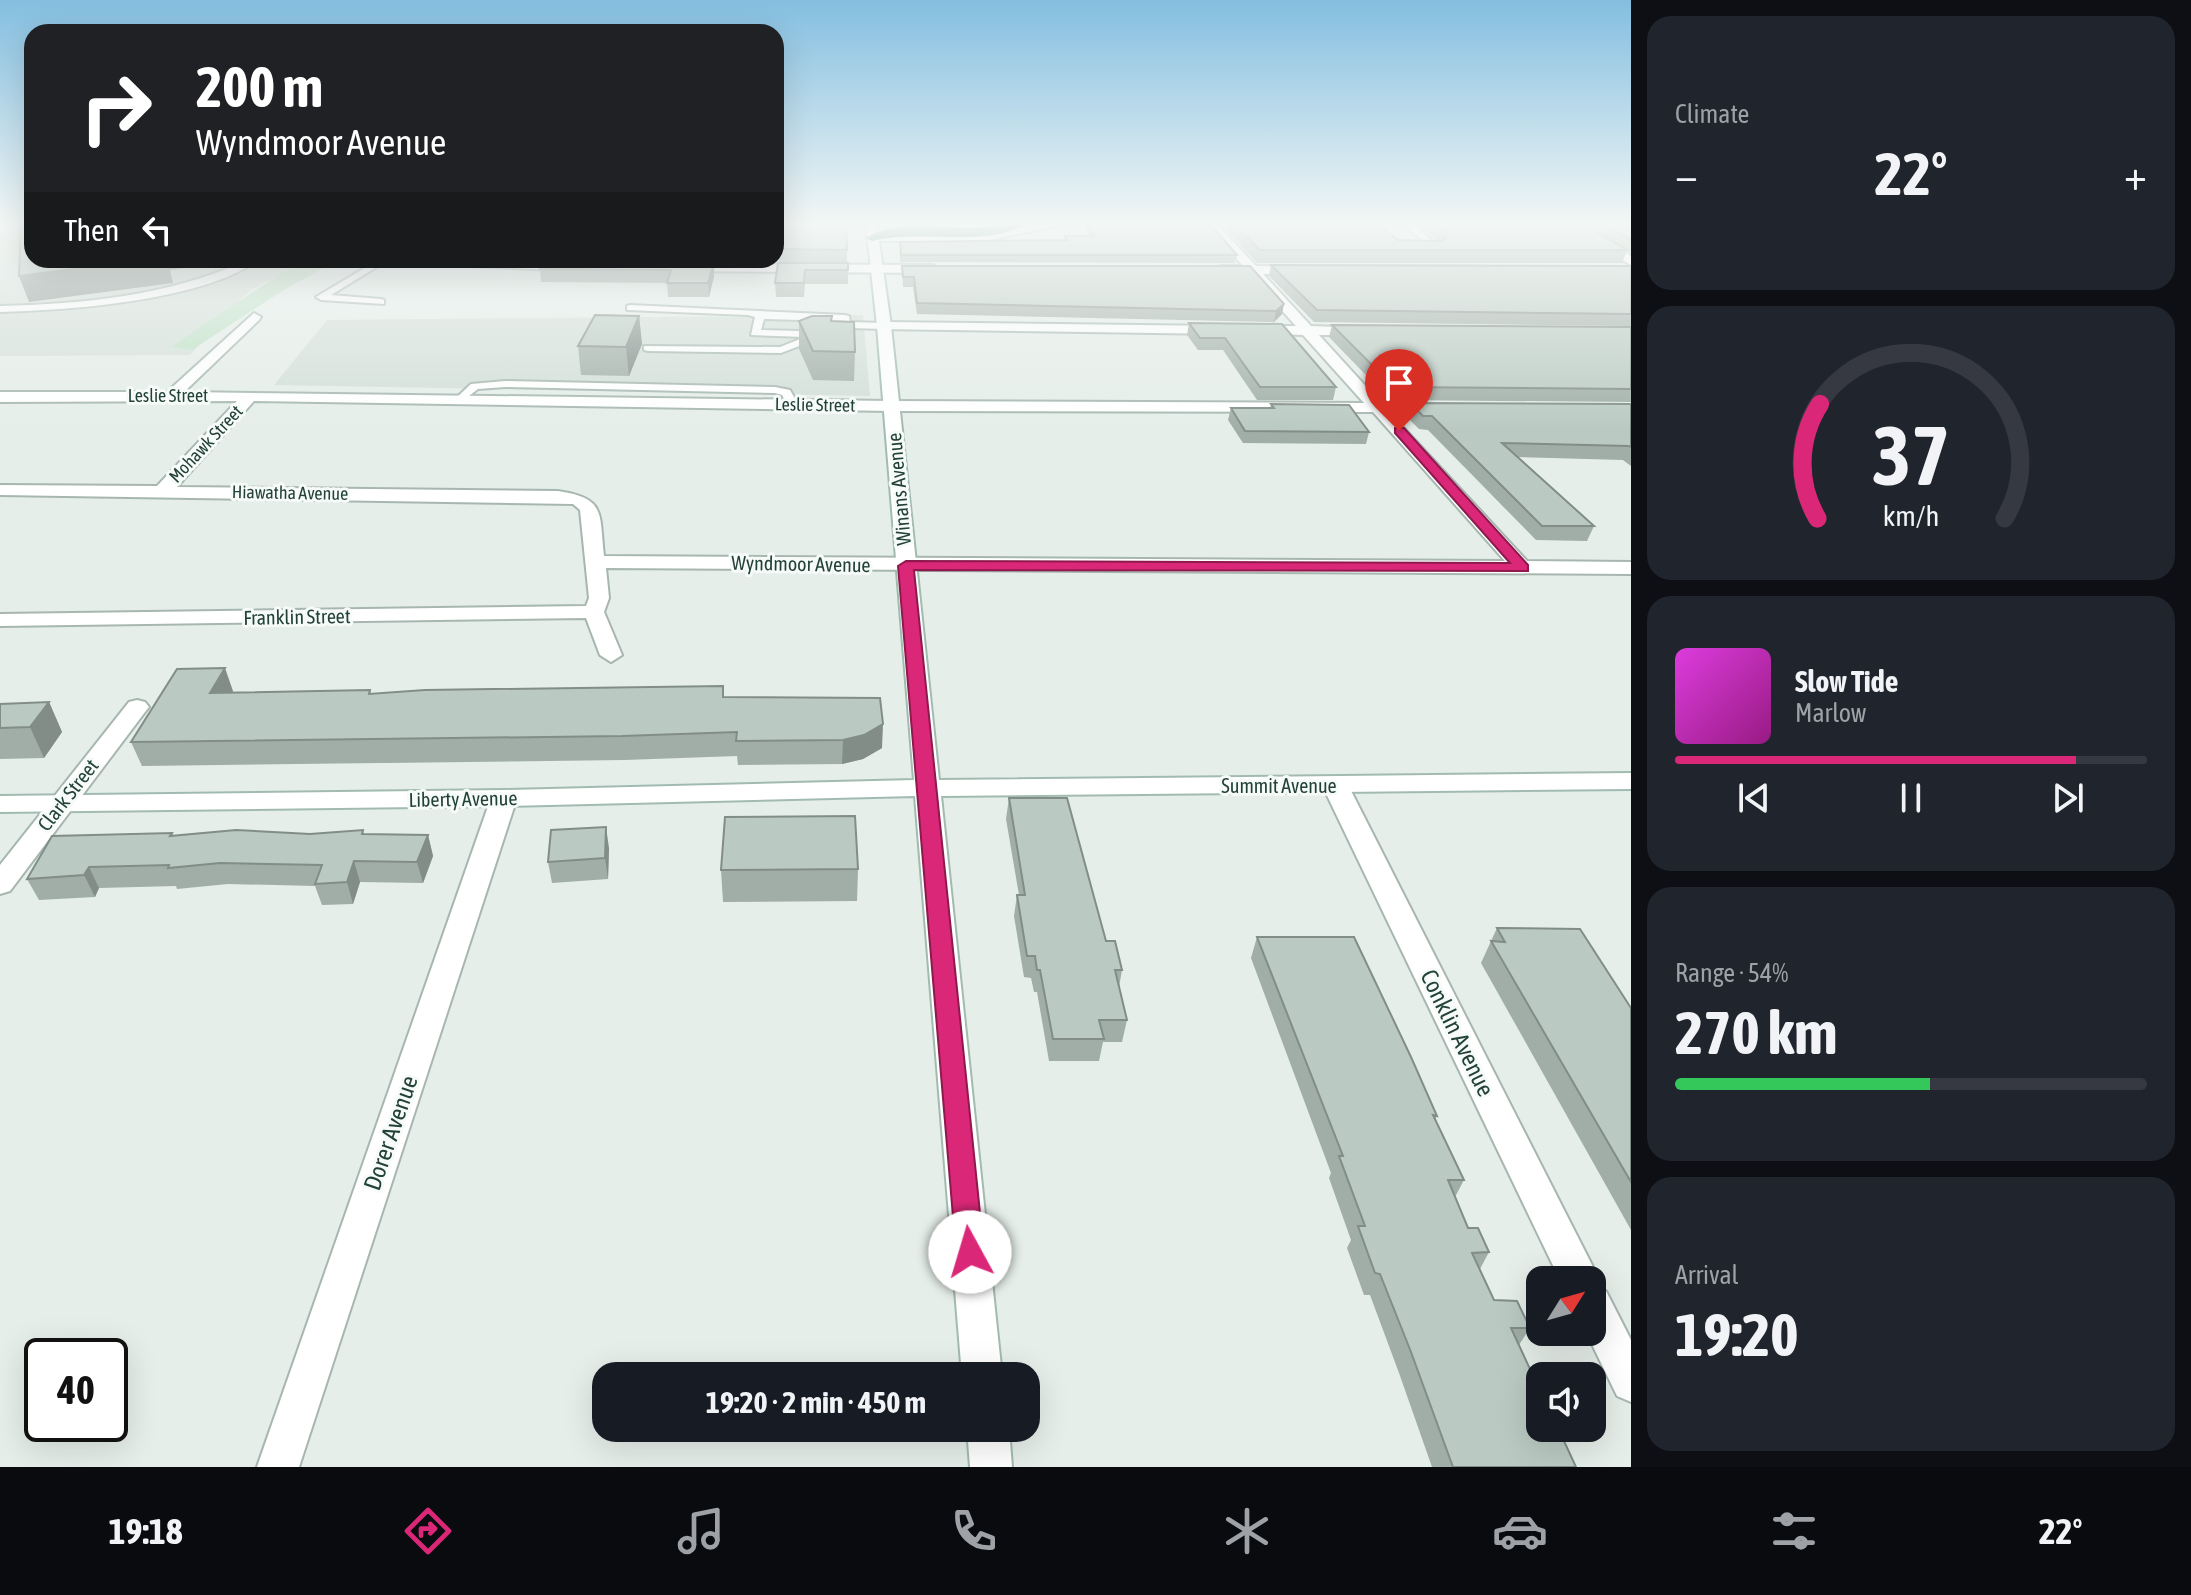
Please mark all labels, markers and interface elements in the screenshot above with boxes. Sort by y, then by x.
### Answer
text: 200 m [196,55,323,119]
icon: right [64,56,168,160]
text: Climate [1675,99,1749,129]
text: Wyndmoor Avenue [196,121,446,163]
text: 22° [1875,139,1947,208]
text: − [1675,149,1698,199]
text: + [2124,149,2147,199]
icon: left [135,208,179,252]
text: Then [64,213,119,247]
pin [1365,349,1433,431]
icon: arrive [1377,361,1421,405]
street label: Leslie Street [128,385,208,406]
street label: Leslie Street [775,393,855,416]
street label: Mohawk Street [164,401,247,487]
text: 37 [1872,407,1950,503]
street label: Winans Avenue [882,432,915,546]
street label: Hiawatha Avenue [232,481,348,504]
text: km/h [1883,499,1939,532]
street label: Wyndmoor Avenue [731,551,871,576]
street label: Franklin Street [243,604,351,629]
text: Slow Tide [1795,664,1898,698]
text: Marlow [1795,698,1866,728]
street label: Clark Street [32,754,103,835]
street label: Summit Avenue [1221,774,1337,797]
icon: previous [1732,776,1776,820]
icon: pause [1889,776,1933,820]
icon: next [2046,776,2090,820]
street label: Liberty Avenue [408,786,518,811]
text: Range · 54% [1675,958,1788,988]
street label: Conklin Avenue [1415,965,1500,1101]
text: 270 km [1675,998,1837,1067]
street label: Dorer Avenue [358,1072,423,1194]
position arrow [928,1210,1012,1294]
text: Arrival [1675,1260,1739,1290]
north arrow [1526,1266,1606,1346]
map controls [1526,1266,1606,1442]
text: 19:20 [1675,1300,1798,1369]
speed limit sign: 40 [24,1338,128,1442]
button: sound [1526,1362,1606,1442]
text: 19:20 · 2 min · 450 m [706,1385,926,1419]
icon: directions [400,1503,456,1559]
icon: music [673,1503,729,1559]
icon: phone [946,1503,1002,1559]
icon: climate [1219,1503,1275,1559]
icon: car [1492,1503,1548,1559]
icon: filters [1766,1503,1822,1559]
text: 19:18 [109,1510,183,1552]
text: 22° [2039,1510,2082,1552]

